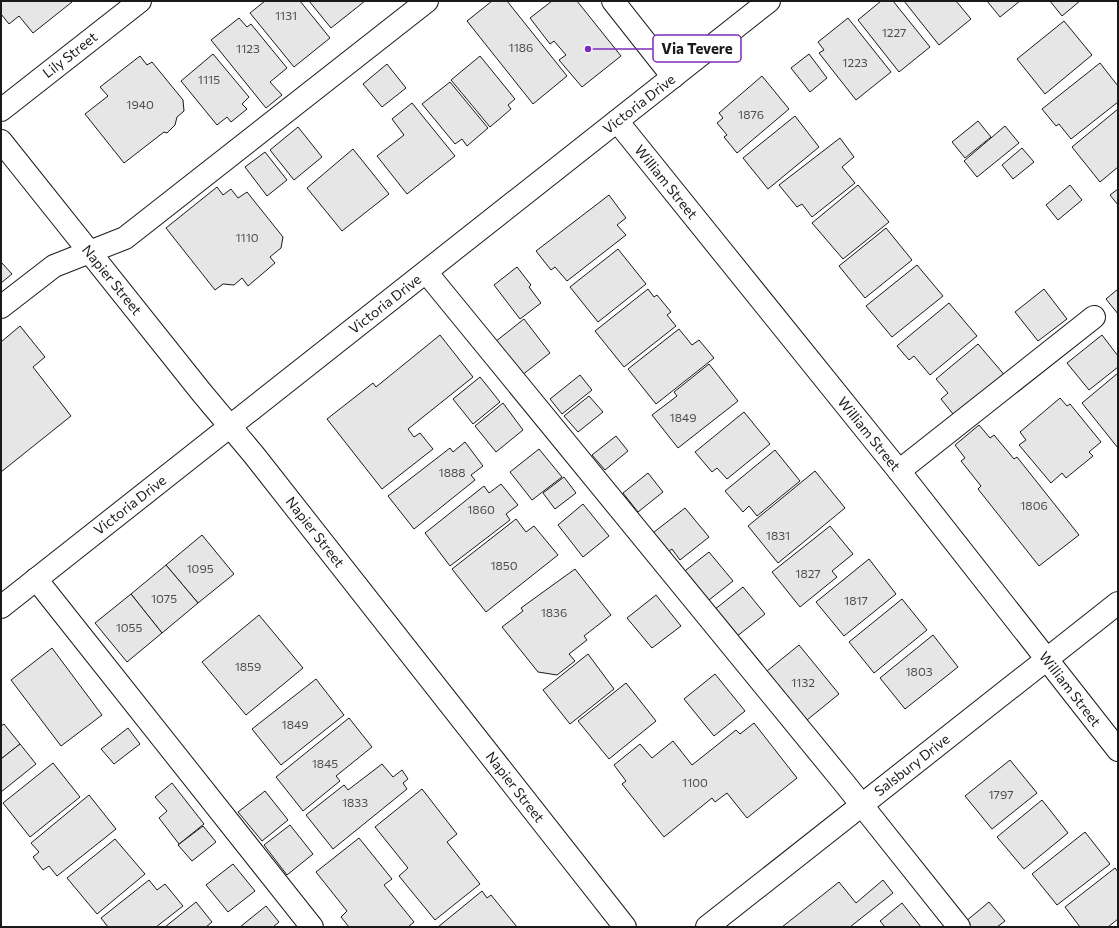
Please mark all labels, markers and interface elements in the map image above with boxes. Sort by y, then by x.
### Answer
house number: 1131 [275,8,297,22]
house number: 1227 [882,25,906,39]
street label: Lily Street [39,28,101,81]
callout: Via Tevere [653,35,741,62]
text: Via Tevere [661,39,733,57]
house number: 1186 [509,40,533,54]
house number: 1123 [236,41,260,55]
house number: 1223 [842,55,868,69]
street label: Victoria Drive [599,70,678,137]
house number: 1115 [198,72,220,86]
house number: 1940 [126,97,154,111]
house number: 1876 [738,107,764,121]
street label: William Street [631,141,702,222]
house number: 1110 [235,230,259,244]
street label: Napier Street [79,241,146,318]
street label: Victoria Drive [345,270,424,337]
street label: William Street [834,393,905,474]
house number: 1849 [670,410,696,424]
house number: 1888 [439,465,465,479]
street label: Victoria Drive [90,471,169,538]
street label: Napier Street [283,493,348,571]
house number: 1806 [1020,498,1048,512]
house number: 1860 [467,502,495,516]
house number: 1831 [766,528,790,542]
house number: 1850 [490,558,518,572]
house number: 1095 [186,561,214,575]
house number: 1827 [795,566,821,580]
house number: 1075 [151,591,177,605]
house number: 1817 [844,593,868,607]
house number: 1836 [541,605,567,619]
house number: 1055 [116,620,142,634]
street label: William Street [1036,648,1105,730]
house number: 1859 [235,659,261,673]
house number: 1803 [905,664,933,678]
house number: 1132 [791,675,815,689]
house number: 1849 [282,717,308,731]
street label: Salsbury Drive [871,730,953,799]
street label: Napier Street [483,748,548,826]
house number: 1845 [312,756,338,770]
house number: 1100 [682,775,708,789]
house number: 1797 [988,787,1014,801]
house number: 1833 [342,795,368,809]

